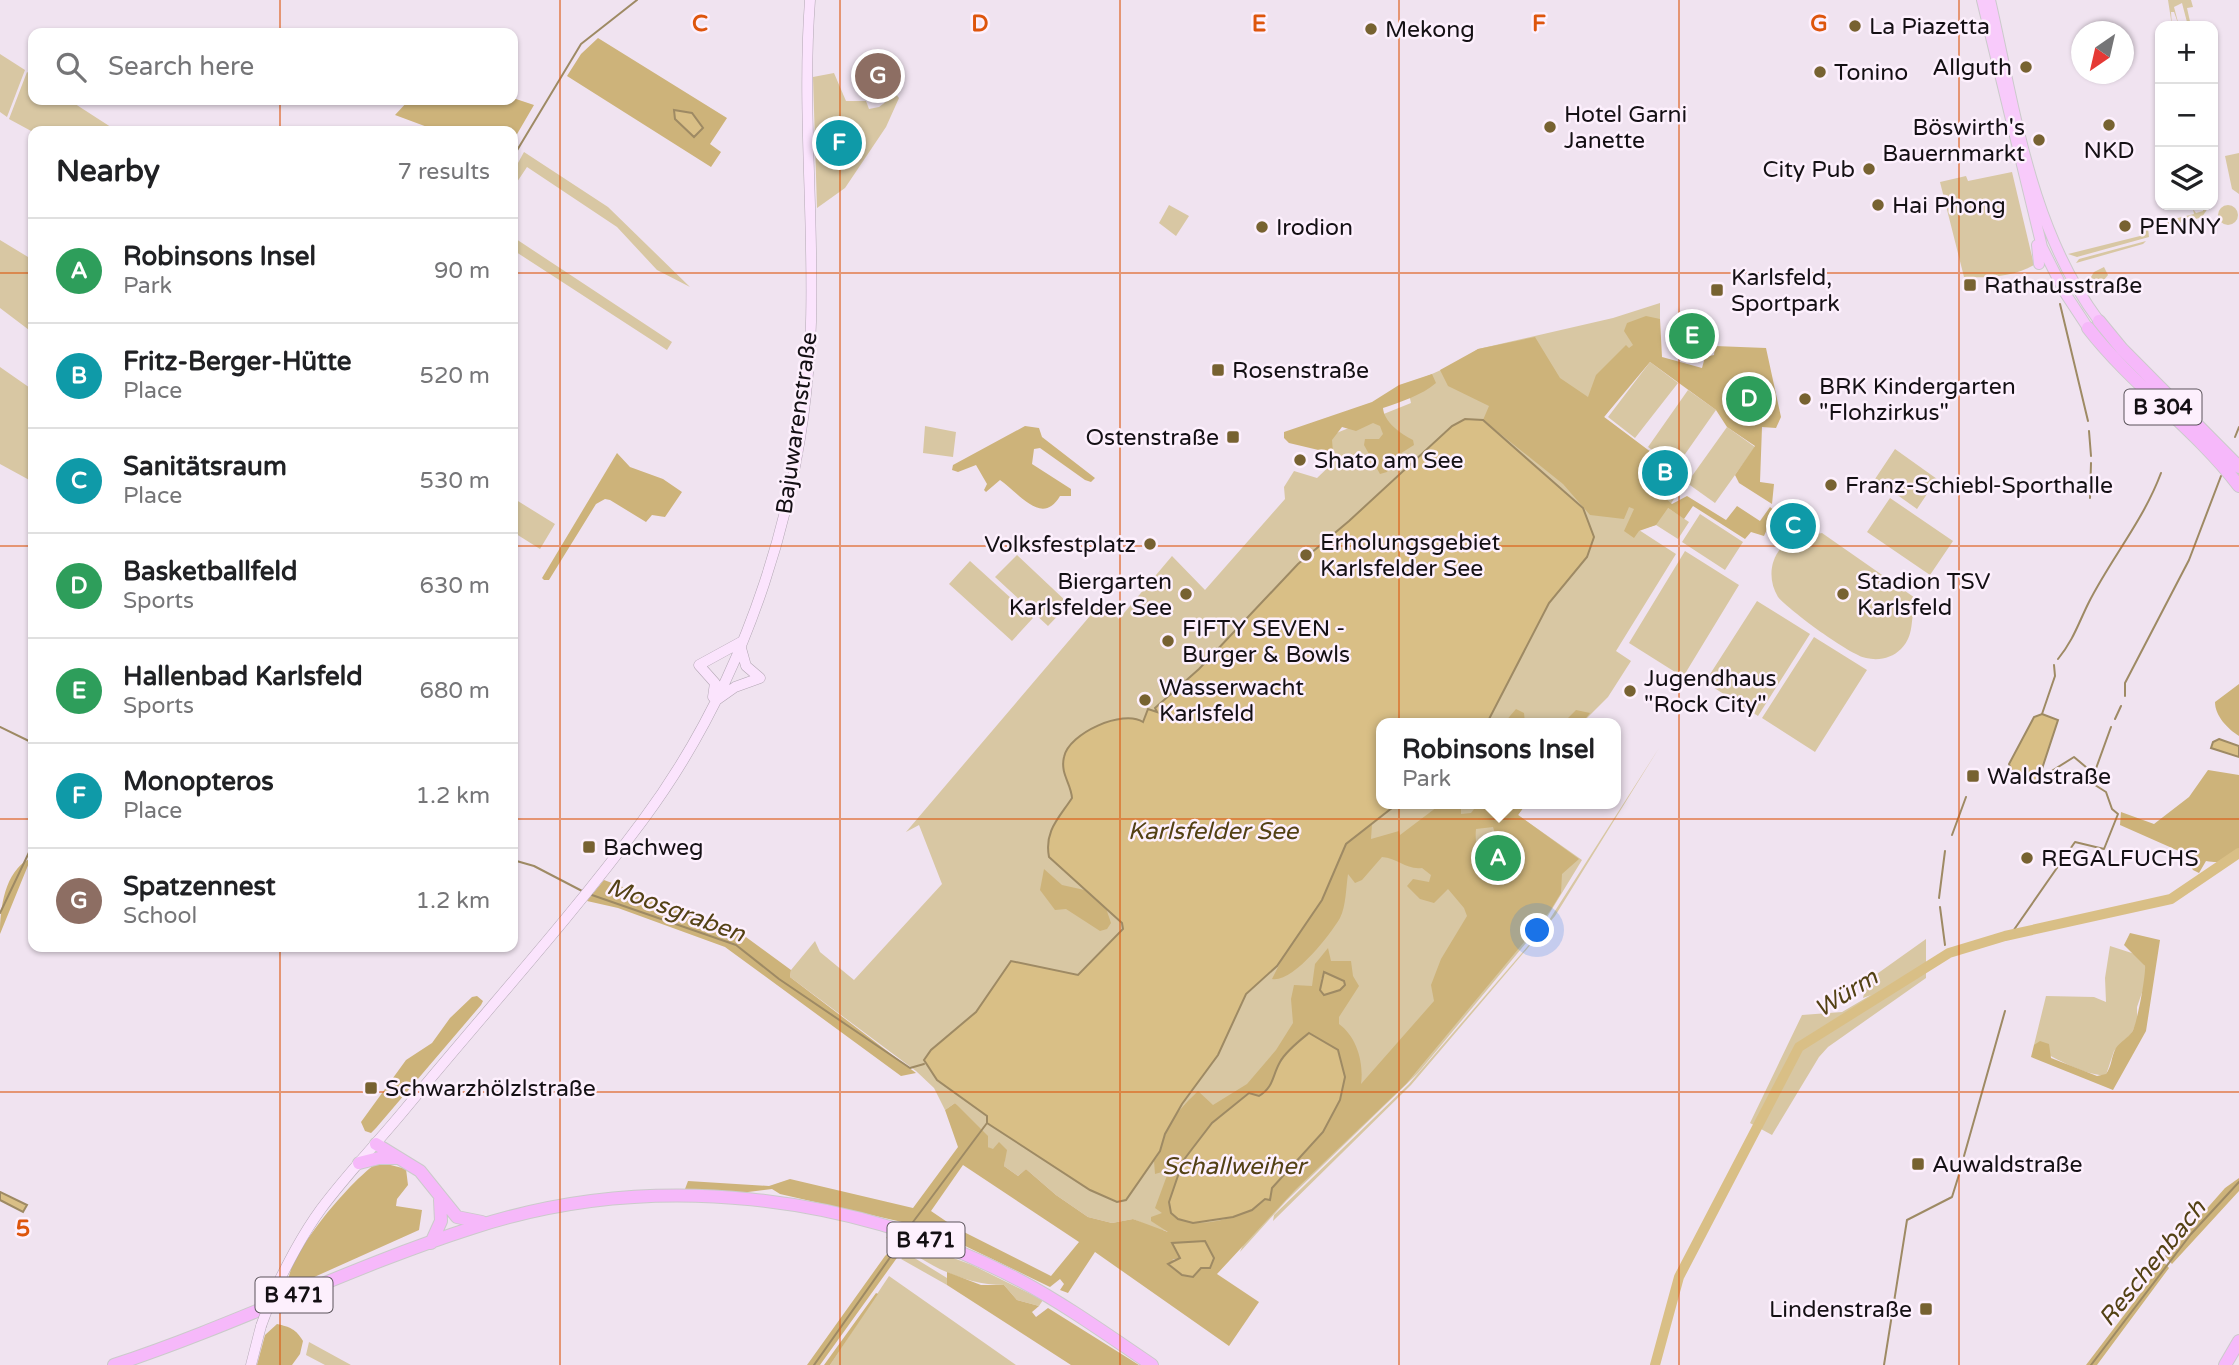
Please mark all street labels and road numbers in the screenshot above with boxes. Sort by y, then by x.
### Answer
street label: Bajuwarenstraße [770,330,824,516]
road number: B 304 [2124,390,2202,424]
road number: B 471 [888,1222,964,1258]
road number: B 471 [256,1278,332,1312]

